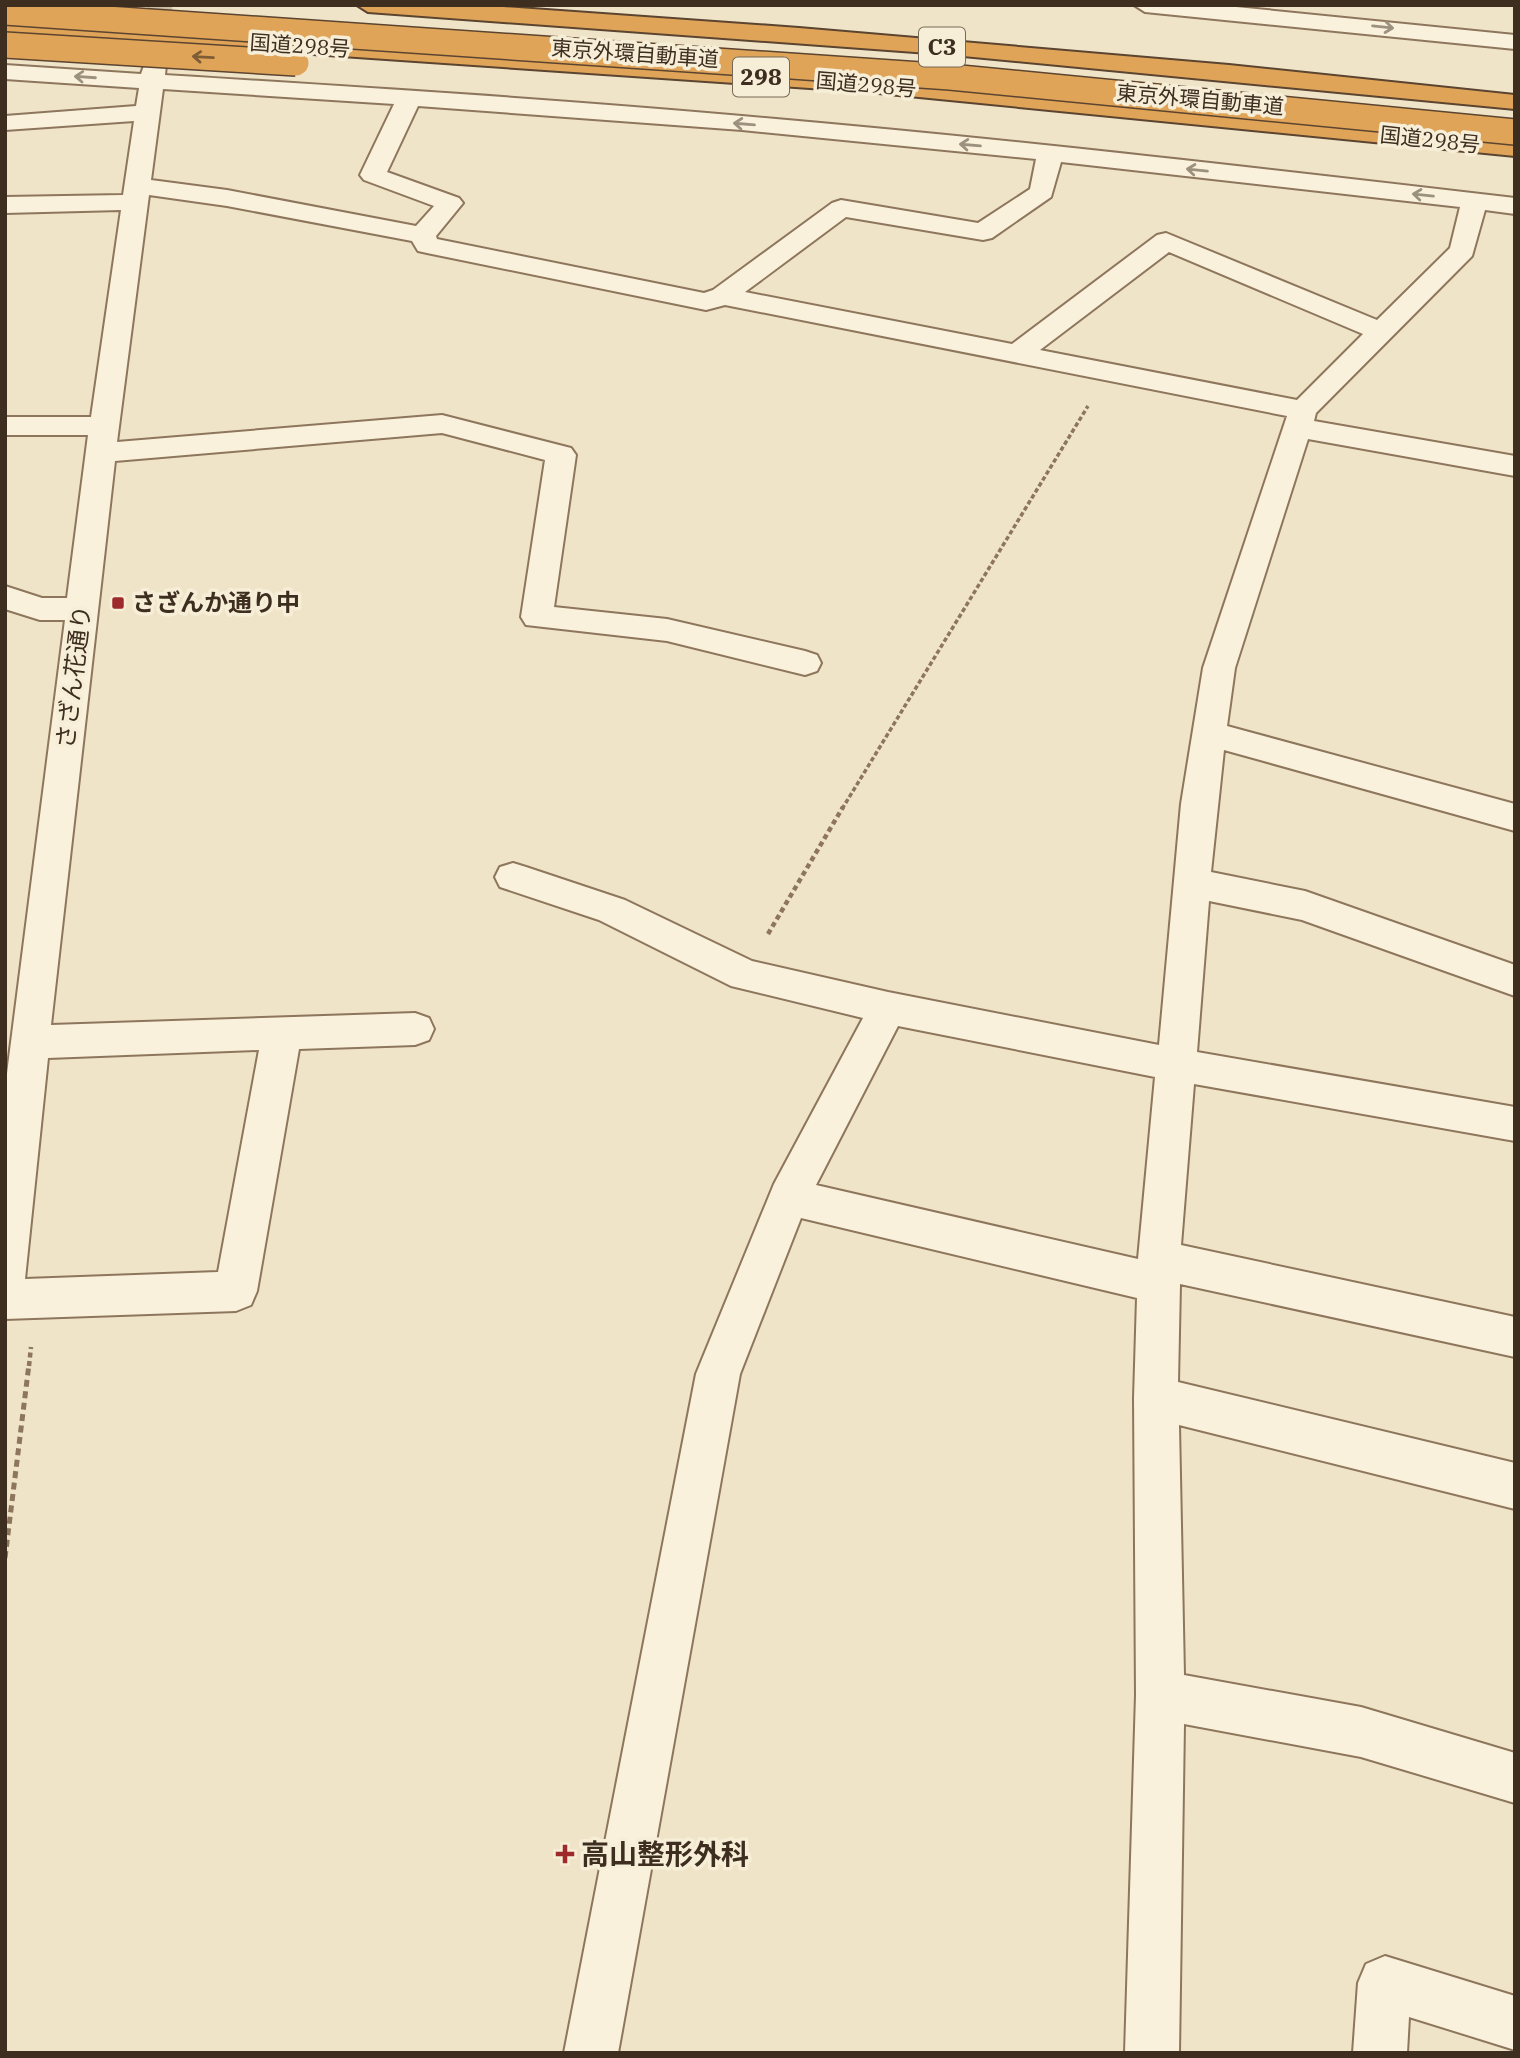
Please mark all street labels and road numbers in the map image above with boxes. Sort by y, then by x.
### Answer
street label: 国道298号 [249,28,351,62]
road number: C3 [919,28,965,66]
street label: 東京外環自動車道 [550,33,720,73]
road number: 298 [733,58,789,96]
street label: 国道298号 [815,66,918,102]
street label: 東京外環自動車道 [1115,78,1285,120]
street label: 国道298号 [1379,120,1482,158]
street label: さざん花通り [48,603,98,750]

